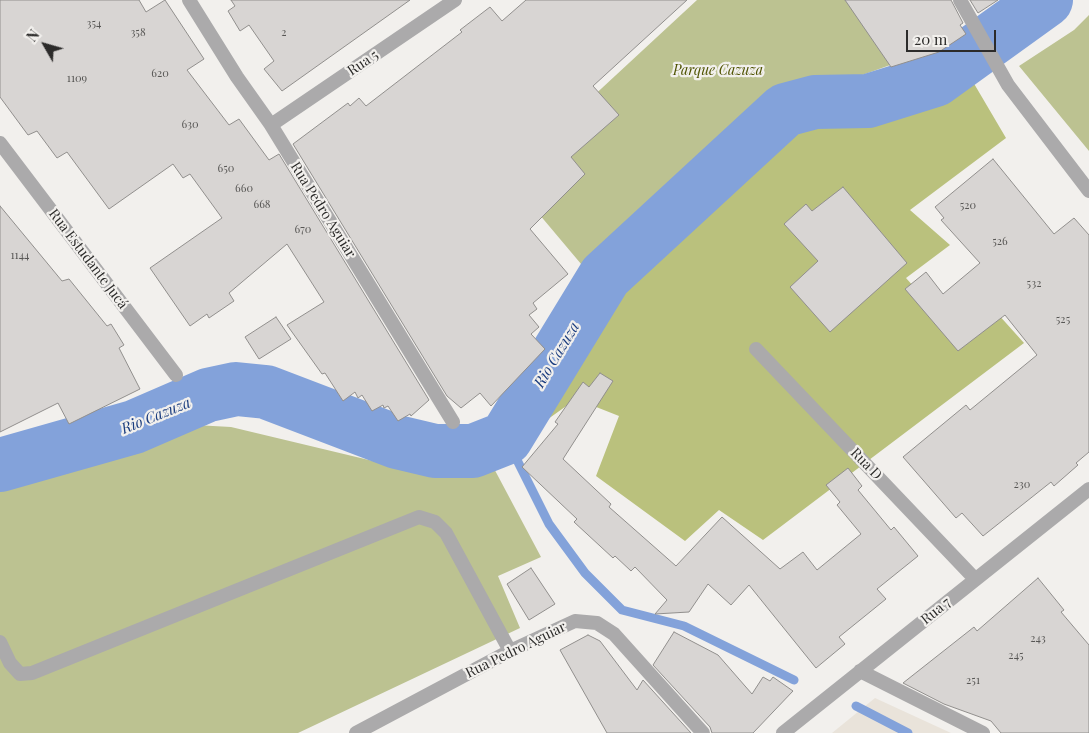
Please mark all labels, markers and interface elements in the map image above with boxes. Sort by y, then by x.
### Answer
house number: 354 [87,17,101,31]
north arrow [20,20,70,70]
scale bar [909,20,999,52]
text: N [22,26,43,45]
house number: 358 [130,26,146,40]
house number: 2 [281,26,287,40]
text: 20 m [914,29,947,49]
street label: Rua 5 [344,47,382,79]
park label: Parque Cazuza [673,63,763,79]
house number: 620 [151,67,169,81]
house number: 1109 [67,72,87,86]
house number: 630 [181,118,199,132]
street label: Rua Pedro Aguiar [287,159,359,261]
house number: 650 [218,162,234,176]
house number: 660 [235,182,253,196]
house number: 668 [253,198,271,212]
house number: 520 [960,199,976,213]
street label: Rua Estudante Jucá [45,206,131,312]
house number: 670 [295,223,311,237]
house number: 526 [992,235,1008,249]
house number: 1144 [10,249,30,263]
house number: 532 [1027,277,1041,291]
house number: 525 [1056,313,1070,327]
water label: Rio Cazuza [530,319,584,391]
water label: Rio Cazuza [119,394,193,438]
street label: Rua D [847,445,885,483]
house number: 230 [1014,478,1030,492]
street label: Rua 7 [918,594,954,628]
street label: Rua Pedro Aguiar [463,618,569,682]
house number: 243 [1030,632,1046,646]
house number: 245 [1008,649,1024,663]
house number: 251 [966,674,980,688]

